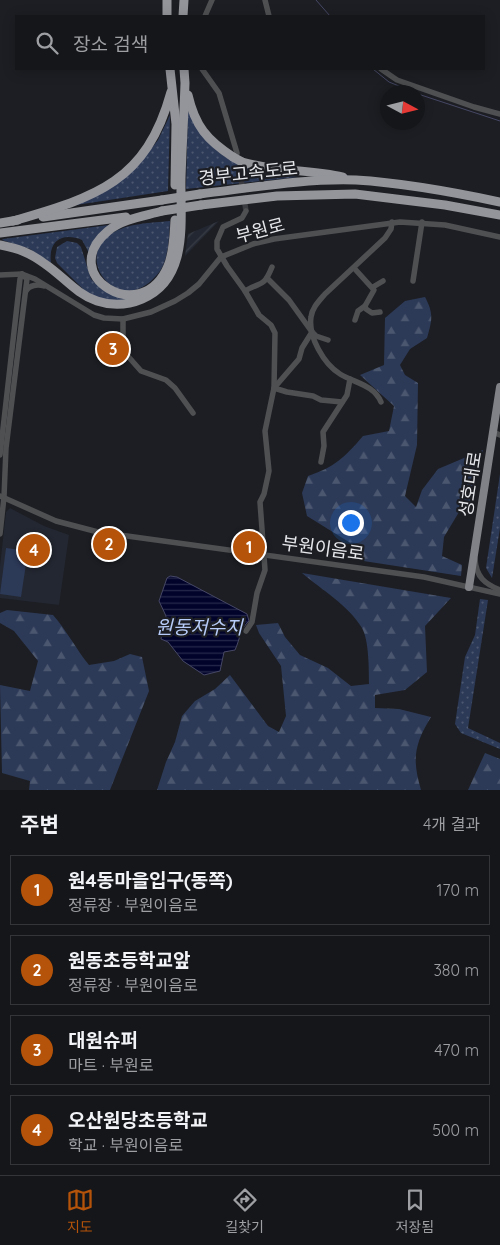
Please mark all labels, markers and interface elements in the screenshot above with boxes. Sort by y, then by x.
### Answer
search box [15,15,485,70]
icon: search [33,29,61,57]
text: 장소 검색 [73,32,148,56]
north arrow [380,85,425,130]
street label: 경부고속도로 [197,156,299,190]
street label: 부원로 [233,212,287,248]
pin: 3 [97,330,129,368]
street label: 성호대로 [453,449,487,519]
your location [338,510,364,536]
pin: 2 [93,525,125,563]
pin: 1 [233,528,265,566]
pin: 4 [18,531,50,569]
street label: 부원이음로 [280,531,366,565]
water label: 원동저수지 [155,615,244,639]
text: 주변 [20,811,59,837]
text: 4개 결과 [423,814,480,834]
text: 원4동마을입구(동쪽) [68,868,233,892]
text: 1 [34,880,40,900]
text: 170 m [436,880,479,900]
text: 정류장 · 부원이음로 [68,895,198,915]
text: 원동초등학교앞 [68,948,190,972]
text: 2 [32,960,42,980]
text: 380 m [433,960,479,980]
text: 정류장 · 부원이음로 [68,975,198,995]
text: 대원슈퍼 [68,1028,138,1052]
text: 3 [33,1040,41,1060]
text: 470 m [434,1040,479,1060]
text: 마트 · 부원로 [68,1055,153,1075]
text: 오산원당초등학교 [68,1108,208,1132]
text: 4 [32,1120,42,1140]
text: 500 m [432,1120,479,1140]
text: 학교 · 부원이음로 [68,1135,183,1155]
tab: 지도 [66,1186,94,1236]
tab: 길찾기 [225,1186,264,1236]
tab: 저장됨 [396,1186,434,1236]

